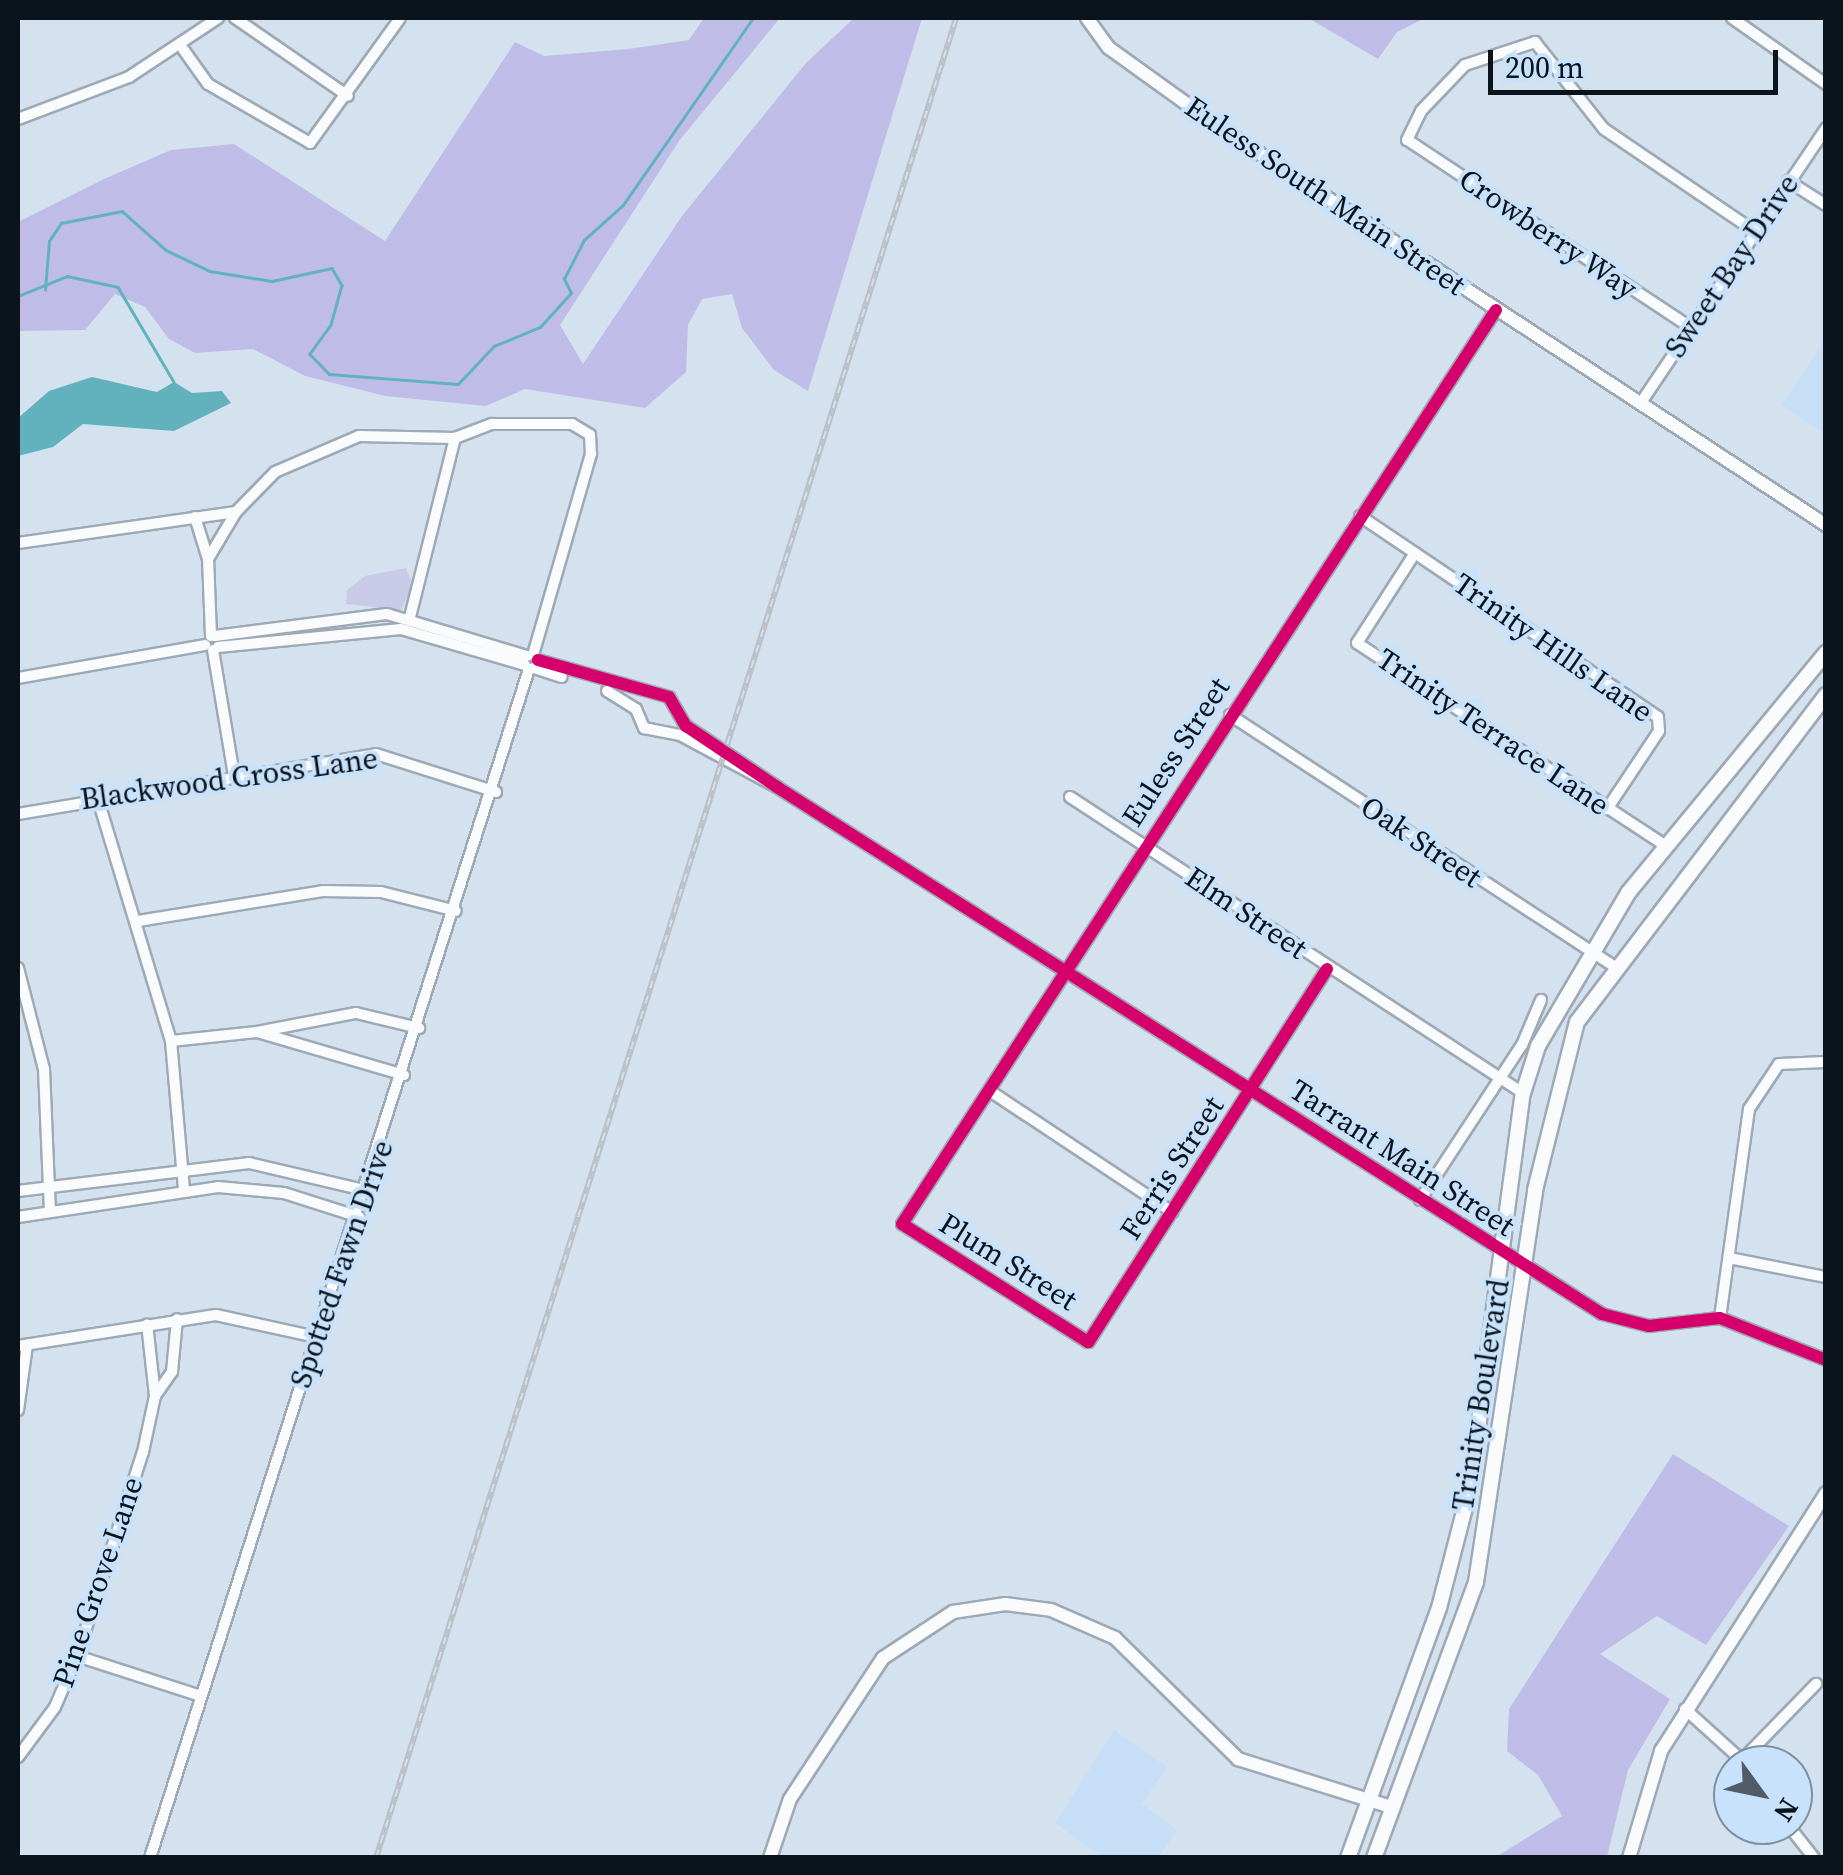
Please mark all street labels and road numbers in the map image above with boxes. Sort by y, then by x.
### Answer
street label: Euless South Main Street [1178,89,1472,303]
street label: Crowberry Way [1452,161,1644,307]
street label: Sweet Bay Drive [1658,168,1806,364]
street label: Trinity Hills Lane [1446,566,1660,730]
street label: Trinity Terrace Lane [1370,641,1616,823]
street label: Euless Street [1115,671,1237,833]
street label: Blackwood Cross Lane [78,740,380,818]
street label: Oak Street [1354,789,1488,895]
street label: Elm Street [1178,859,1314,967]
street label: Tarrant Main Street [1283,1072,1521,1244]
street label: Ferris Street [1112,1090,1232,1246]
street label: Spotted Fawn Drive [283,1136,401,1392]
street label: Plum Street [933,1206,1083,1318]
street label: Trinity Boulevard [1445,1277,1517,1513]
street label: Pine Grove Lane [45,1472,151,1692]

